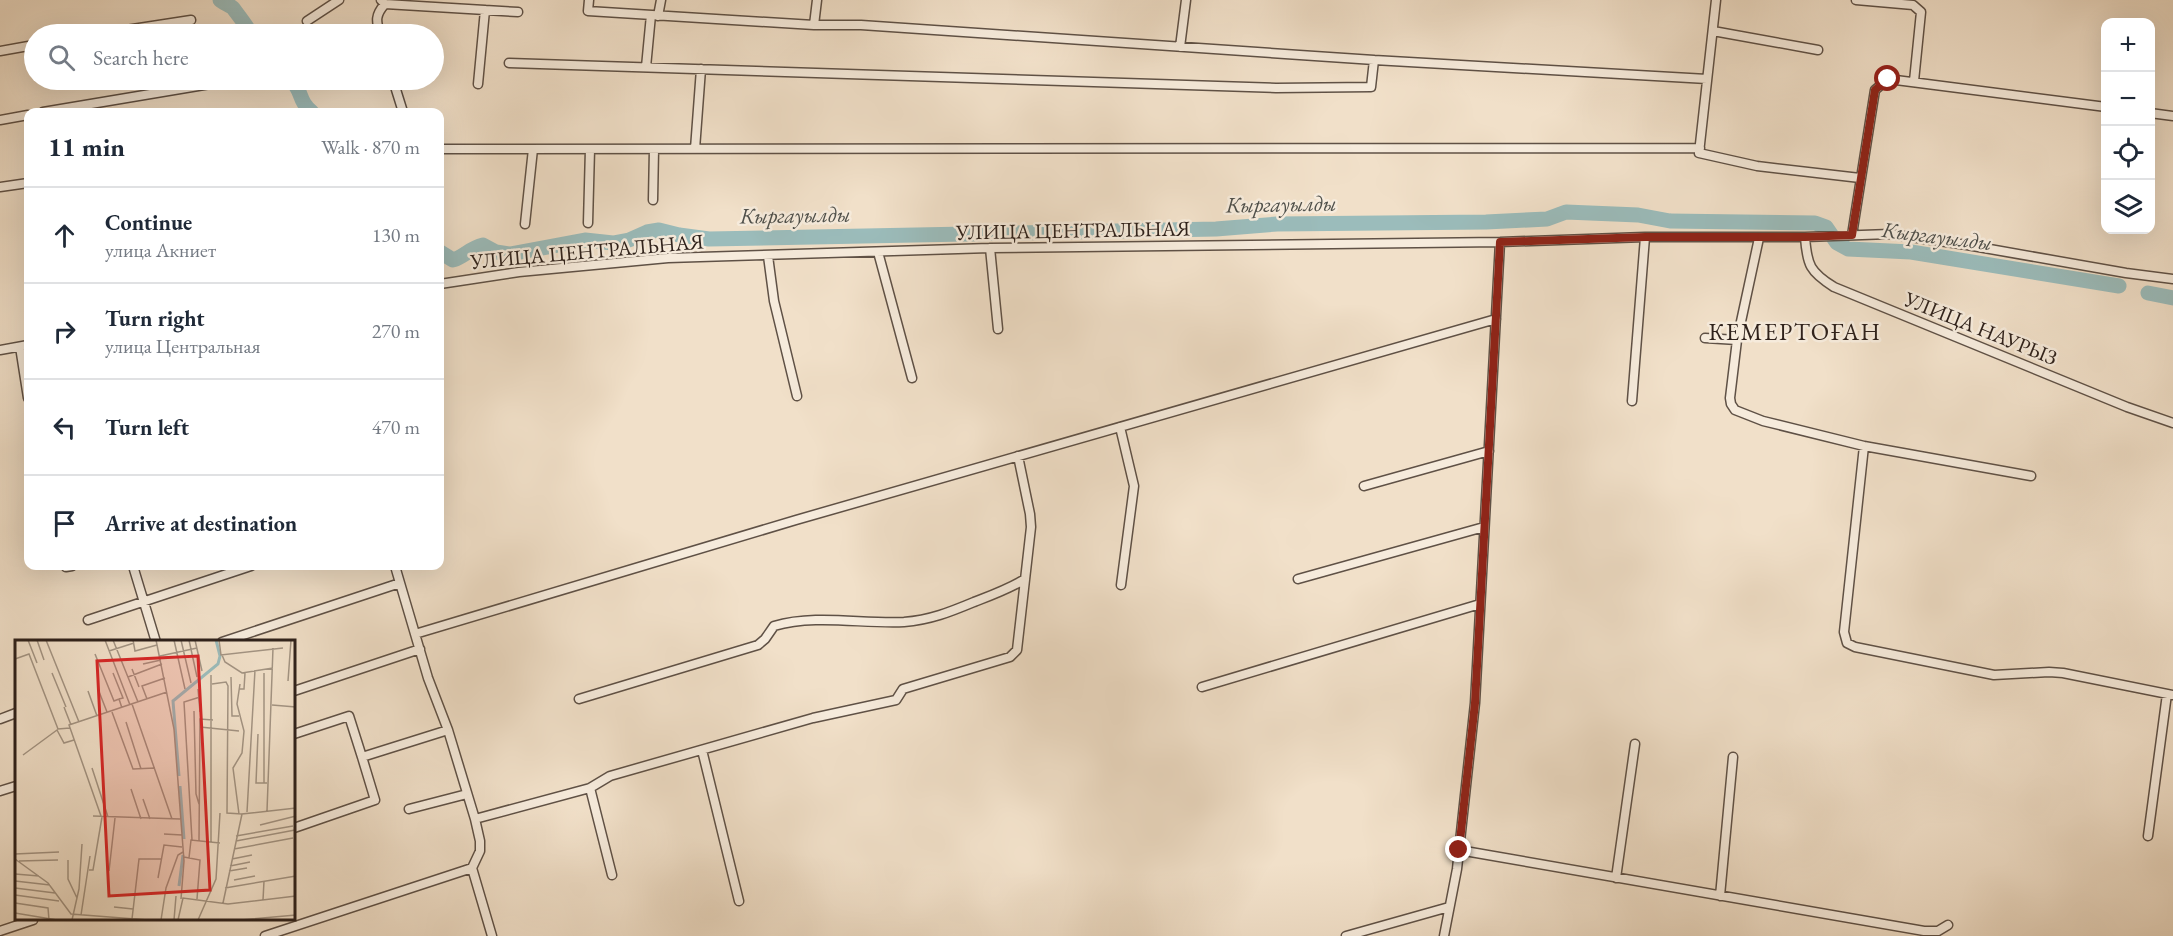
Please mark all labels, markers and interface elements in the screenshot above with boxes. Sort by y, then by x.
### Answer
map controls [2101,18,2155,234]
button: + [2101,18,2155,72]
search box [24,24,444,90]
icon: search [45,41,78,74]
text: Search here [93,43,188,72]
route start [1874,65,1900,91]
button: − [2101,72,2155,126]
button: locate [2101,126,2155,180]
text: 11 min [48,130,125,164]
text: Walk · 870 m [321,134,420,160]
button: layers [2101,180,2155,234]
water label: Кыргауылды [1224,189,1337,219]
water label: Кыргауылды [738,200,851,230]
text: Continue [105,208,192,237]
street label: УЛИЦА ЦЕНТРАЛЬНАЯ [955,214,1190,246]
water label: Кыргауылды [1879,215,1994,257]
icon: ahead [48,219,81,252]
text: 130 m [372,222,420,248]
street label: УЛИЦА ЦЕНТРАЛЬНАЯ [468,227,705,275]
text: улица Акниет [105,237,216,263]
street label: УЛИЦА НАУРЫЗ [1900,285,2062,371]
text: Turn right [105,304,204,333]
icon: right [48,315,81,348]
district label: КЕМЕРТОҒАН [1708,316,1882,347]
text: 270 m [372,318,420,344]
text: улица Центральная [105,333,260,359]
icon: left [48,411,81,444]
text: Turn left [105,413,189,442]
text: 470 m [372,414,420,440]
icon: arrive [48,507,81,540]
text: Arrive at destination [105,509,297,538]
inset map [15,640,296,921]
route end [1445,836,1471,862]

